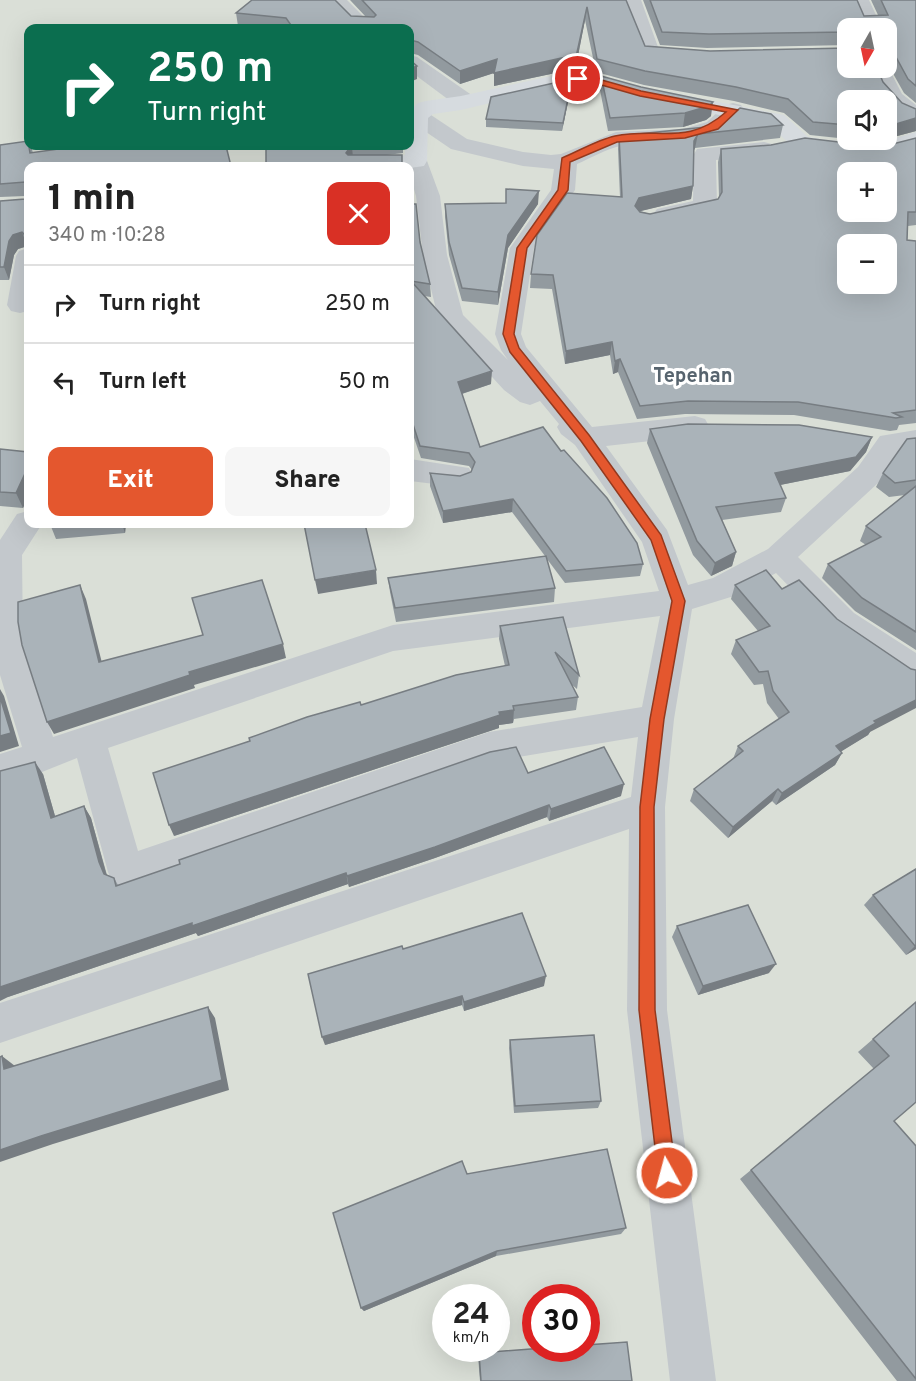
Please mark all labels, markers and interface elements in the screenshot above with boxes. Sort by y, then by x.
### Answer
north arrow [837,18,897,78]
map controls [837,18,897,294]
text: 250 m [147,44,273,97]
icon: right [48,48,126,126]
pin [552,53,603,104]
icon: arrive [561,62,594,95]
button: sound [837,90,897,150]
text: Turn right [147,96,266,130]
button: + [837,162,897,222]
text: 1 min [48,177,136,223]
button: close [327,182,390,245]
text: 340 m · 10:28 [48,223,166,249]
button: − [837,234,897,294]
icon: right [48,288,81,321]
text: Turn right [99,291,201,318]
text: 250 m [325,291,390,318]
district label: Tepehan [653,364,733,390]
icon: left [48,366,81,399]
text: Turn left [99,369,187,396]
text: 50 m [338,369,390,396]
button: Exit [48,447,213,516]
button: Share [225,447,390,516]
position arrow [635,1141,699,1205]
speed limit sign: 30 [522,1284,600,1362]
text: 24 [452,1297,490,1334]
text: km/h [453,1329,489,1348]

